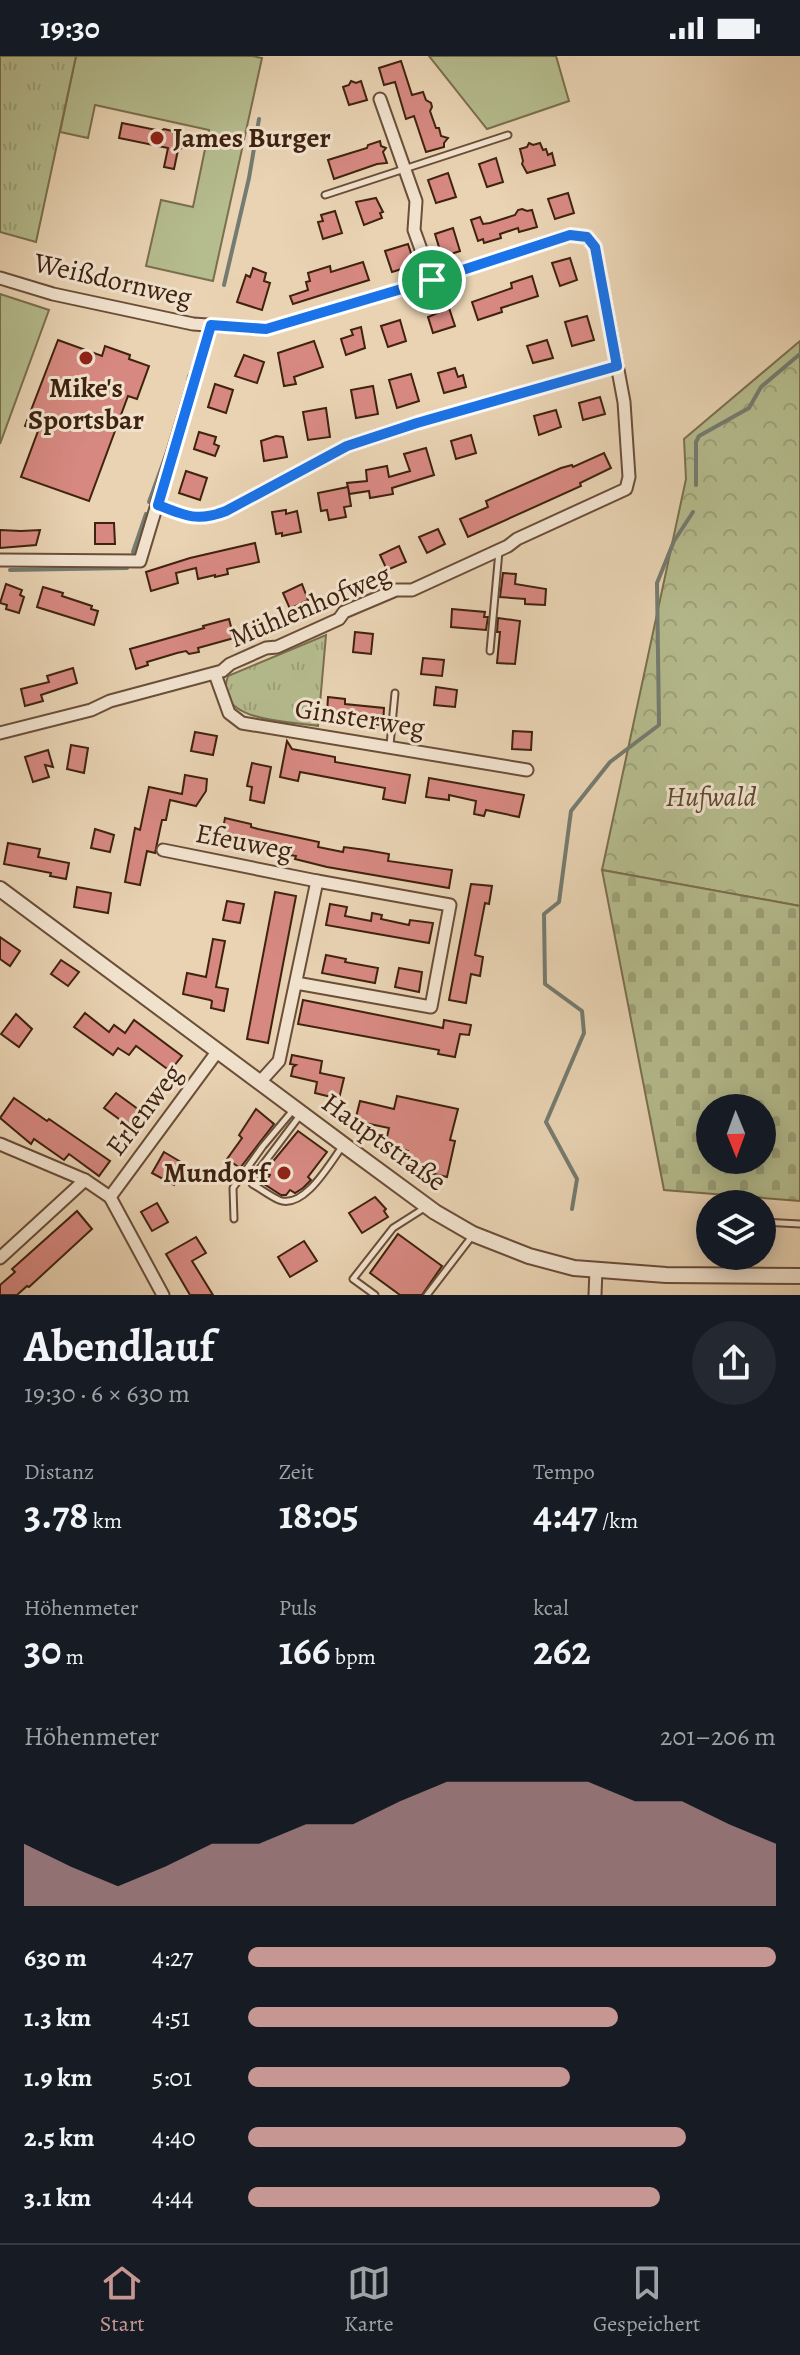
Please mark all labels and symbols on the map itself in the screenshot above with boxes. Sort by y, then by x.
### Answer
place label: James Burger [173,119,331,157]
marker: James Burger [148,129,166,147]
street label: Weißdornweg [29,243,196,317]
pin [398,246,466,314]
marker: Mike's Sportsbar [77,349,95,367]
place label: Mike's Sportsbar [28,369,145,439]
street label: Mühlenhofweg [224,555,396,657]
street label: Ginsterweg [292,689,428,747]
park label: Hufwald [666,778,757,816]
street label: Efeuweg [192,814,296,870]
street label: Erlenweg [97,1056,191,1164]
street label: Hauptstraße [314,1084,454,1200]
north arrow [696,1094,776,1174]
place label: Mundorf [163,1154,271,1192]
marker: Mundorf [275,1164,293,1182]

